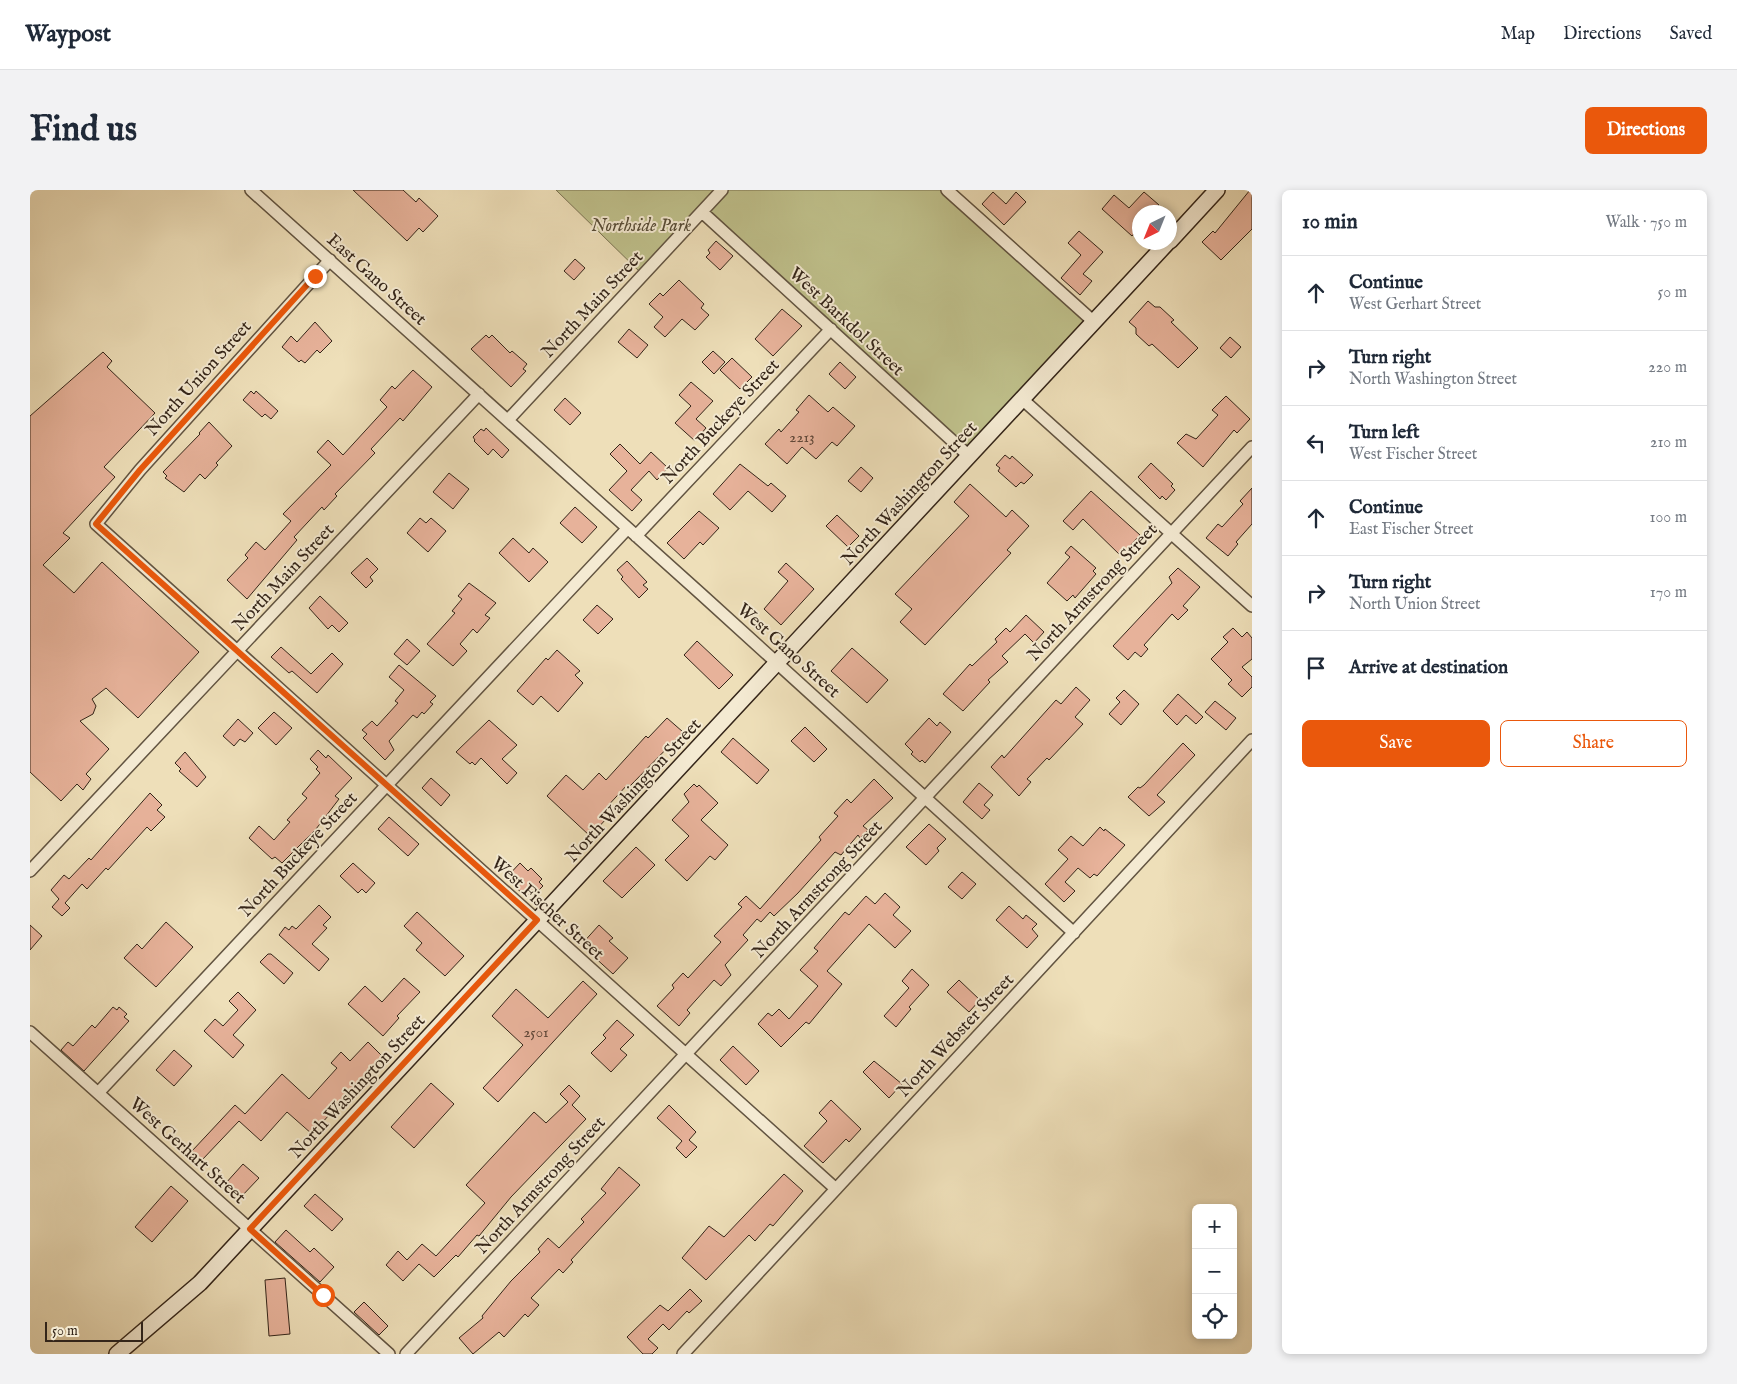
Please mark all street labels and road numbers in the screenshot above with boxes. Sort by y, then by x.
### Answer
street label: East Gano Street [321,229,431,331]
street label: North Main Street [537,246,649,364]
street label: West Barkdol Street [783,263,909,382]
street label: North Union Street [141,316,257,442]
street label: North Buckeye Street [657,354,785,490]
street label: North Washington Street [837,417,983,571]
street label: North Main Street [228,519,340,637]
street label: North Armstrong Street [1023,519,1163,667]
street label: West Gano Street [732,599,844,703]
street label: North Washington Street [561,714,707,868]
street label: North Buckeye Street [235,787,363,923]
street label: North Armstrong Street [748,816,888,964]
street label: West Fischer Street [486,852,608,966]
street label: North Webster Street [893,969,1019,1103]
street label: North Washington Street [285,1010,431,1164]
street label: West Gerhart Street [124,1093,250,1209]
street label: North Armstrong Street [471,1112,611,1260]

